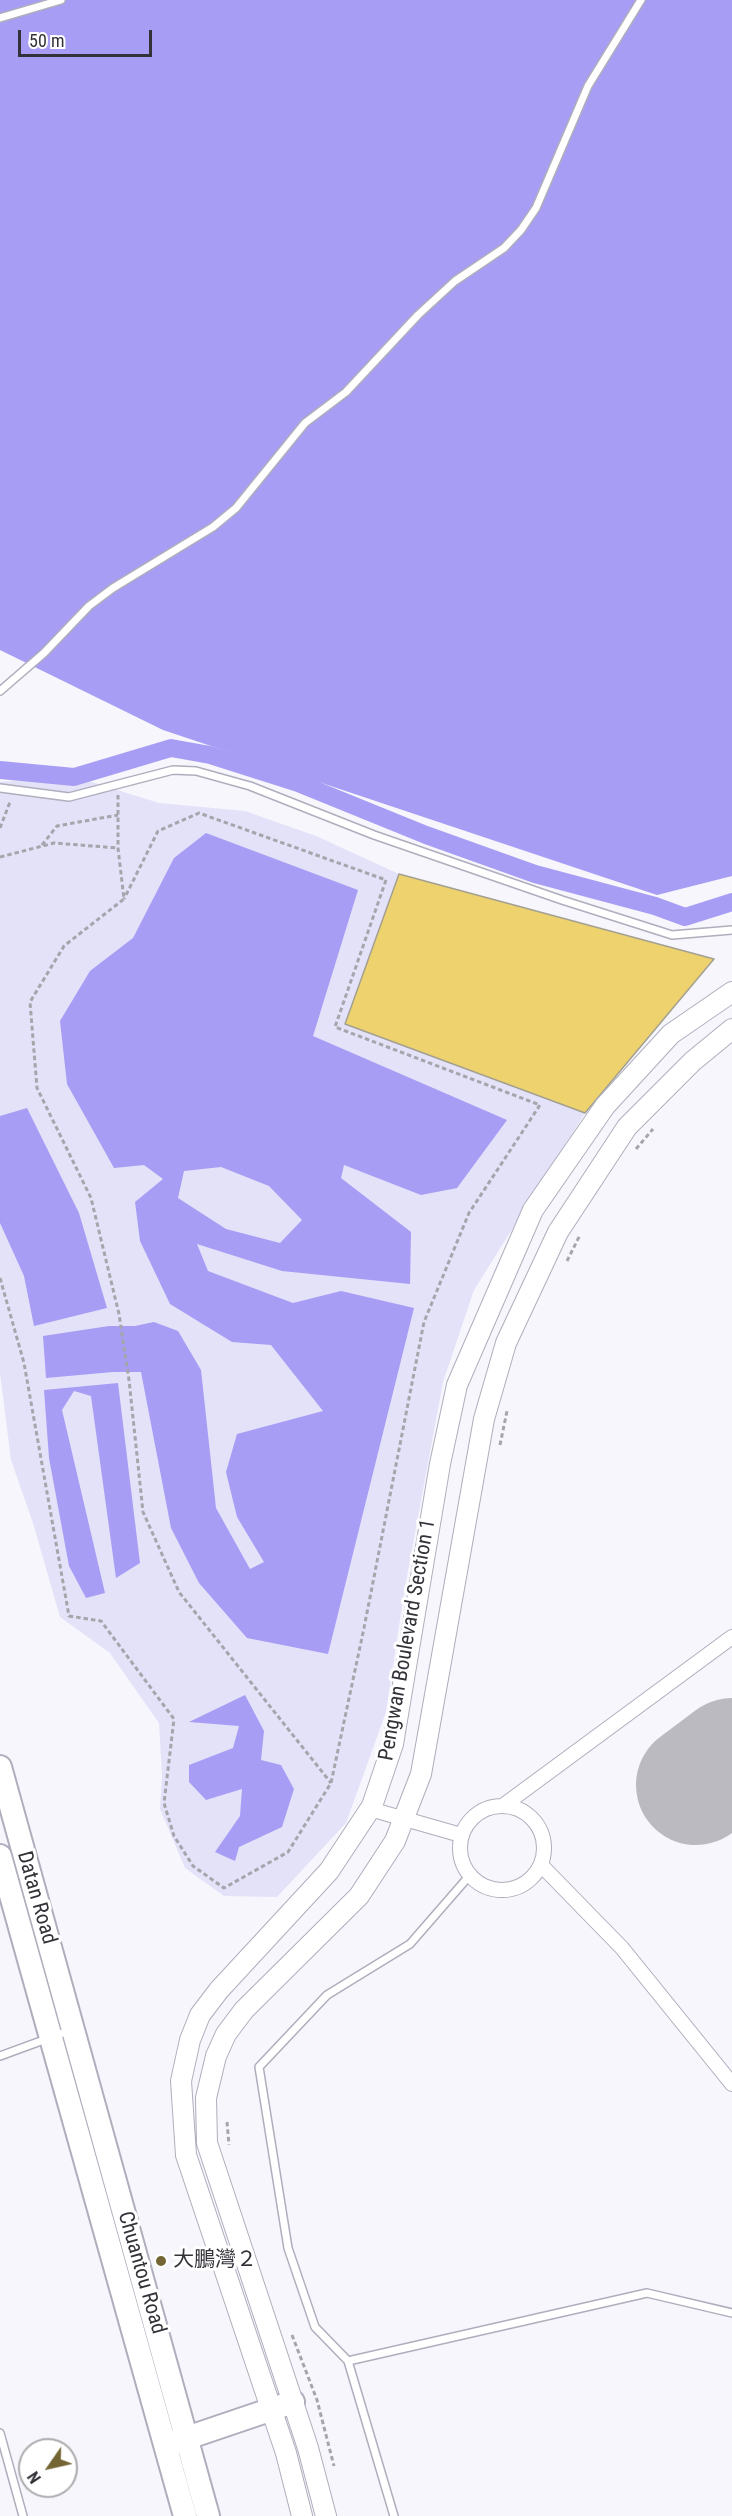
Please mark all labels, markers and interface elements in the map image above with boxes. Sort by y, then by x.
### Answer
scale bar [21,18,154,56]
text: 50 m [29,30,64,51]
street label: Pengwan Boulevard Section 1 [374,1517,442,1763]
street label: Datan Road [11,1849,61,1947]
street label: Chuantou Road [112,2209,170,2337]
place label: 大鵬灣２ [173,2248,257,2274]
marker: 大鵬灣２ [154,2254,168,2268]
north arrow [18,2438,78,2498]
text: N [24,2468,45,2487]

